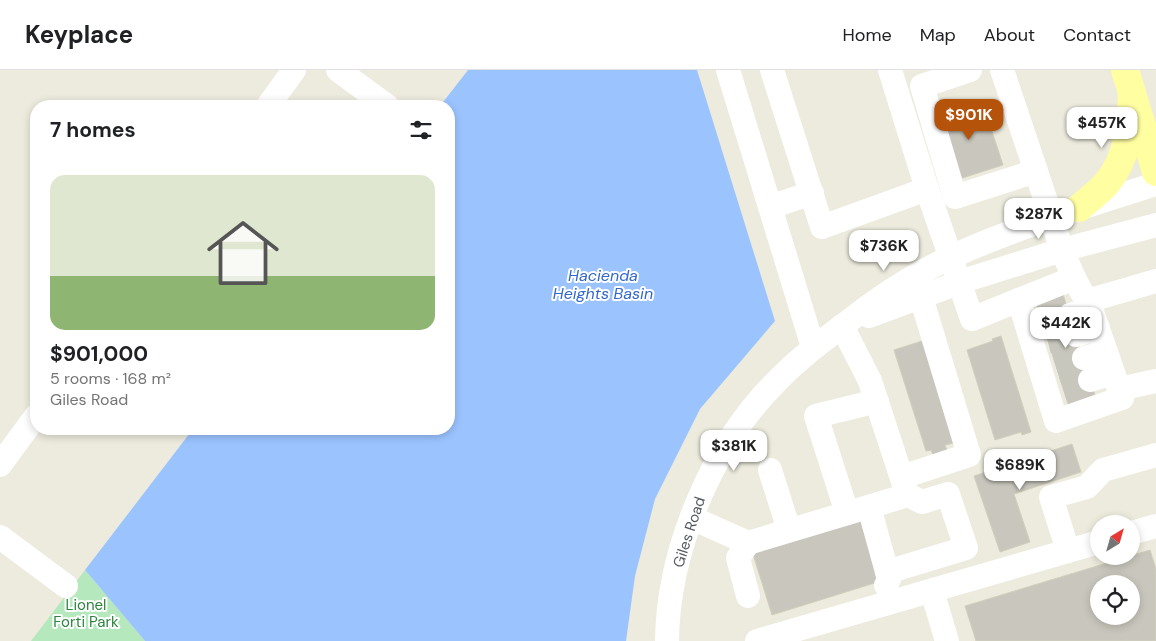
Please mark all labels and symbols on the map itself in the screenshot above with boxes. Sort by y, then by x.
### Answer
pin: $901K [934,98,1004,141]
pin: $457K [1067,106,1137,149]
pin: $287K [1004,198,1074,240]
pin: $736K [849,230,919,272]
water label: Hacienda Heights Basin [553,265,653,304]
pin: $442K [1031,306,1101,349]
pin: $381K [699,430,769,472]
pin: $689K [985,448,1055,491]
street label: Giles Road [668,494,710,570]
north arrow [1090,515,1140,565]
park label: Lionel Forti Park [53,595,119,632]

